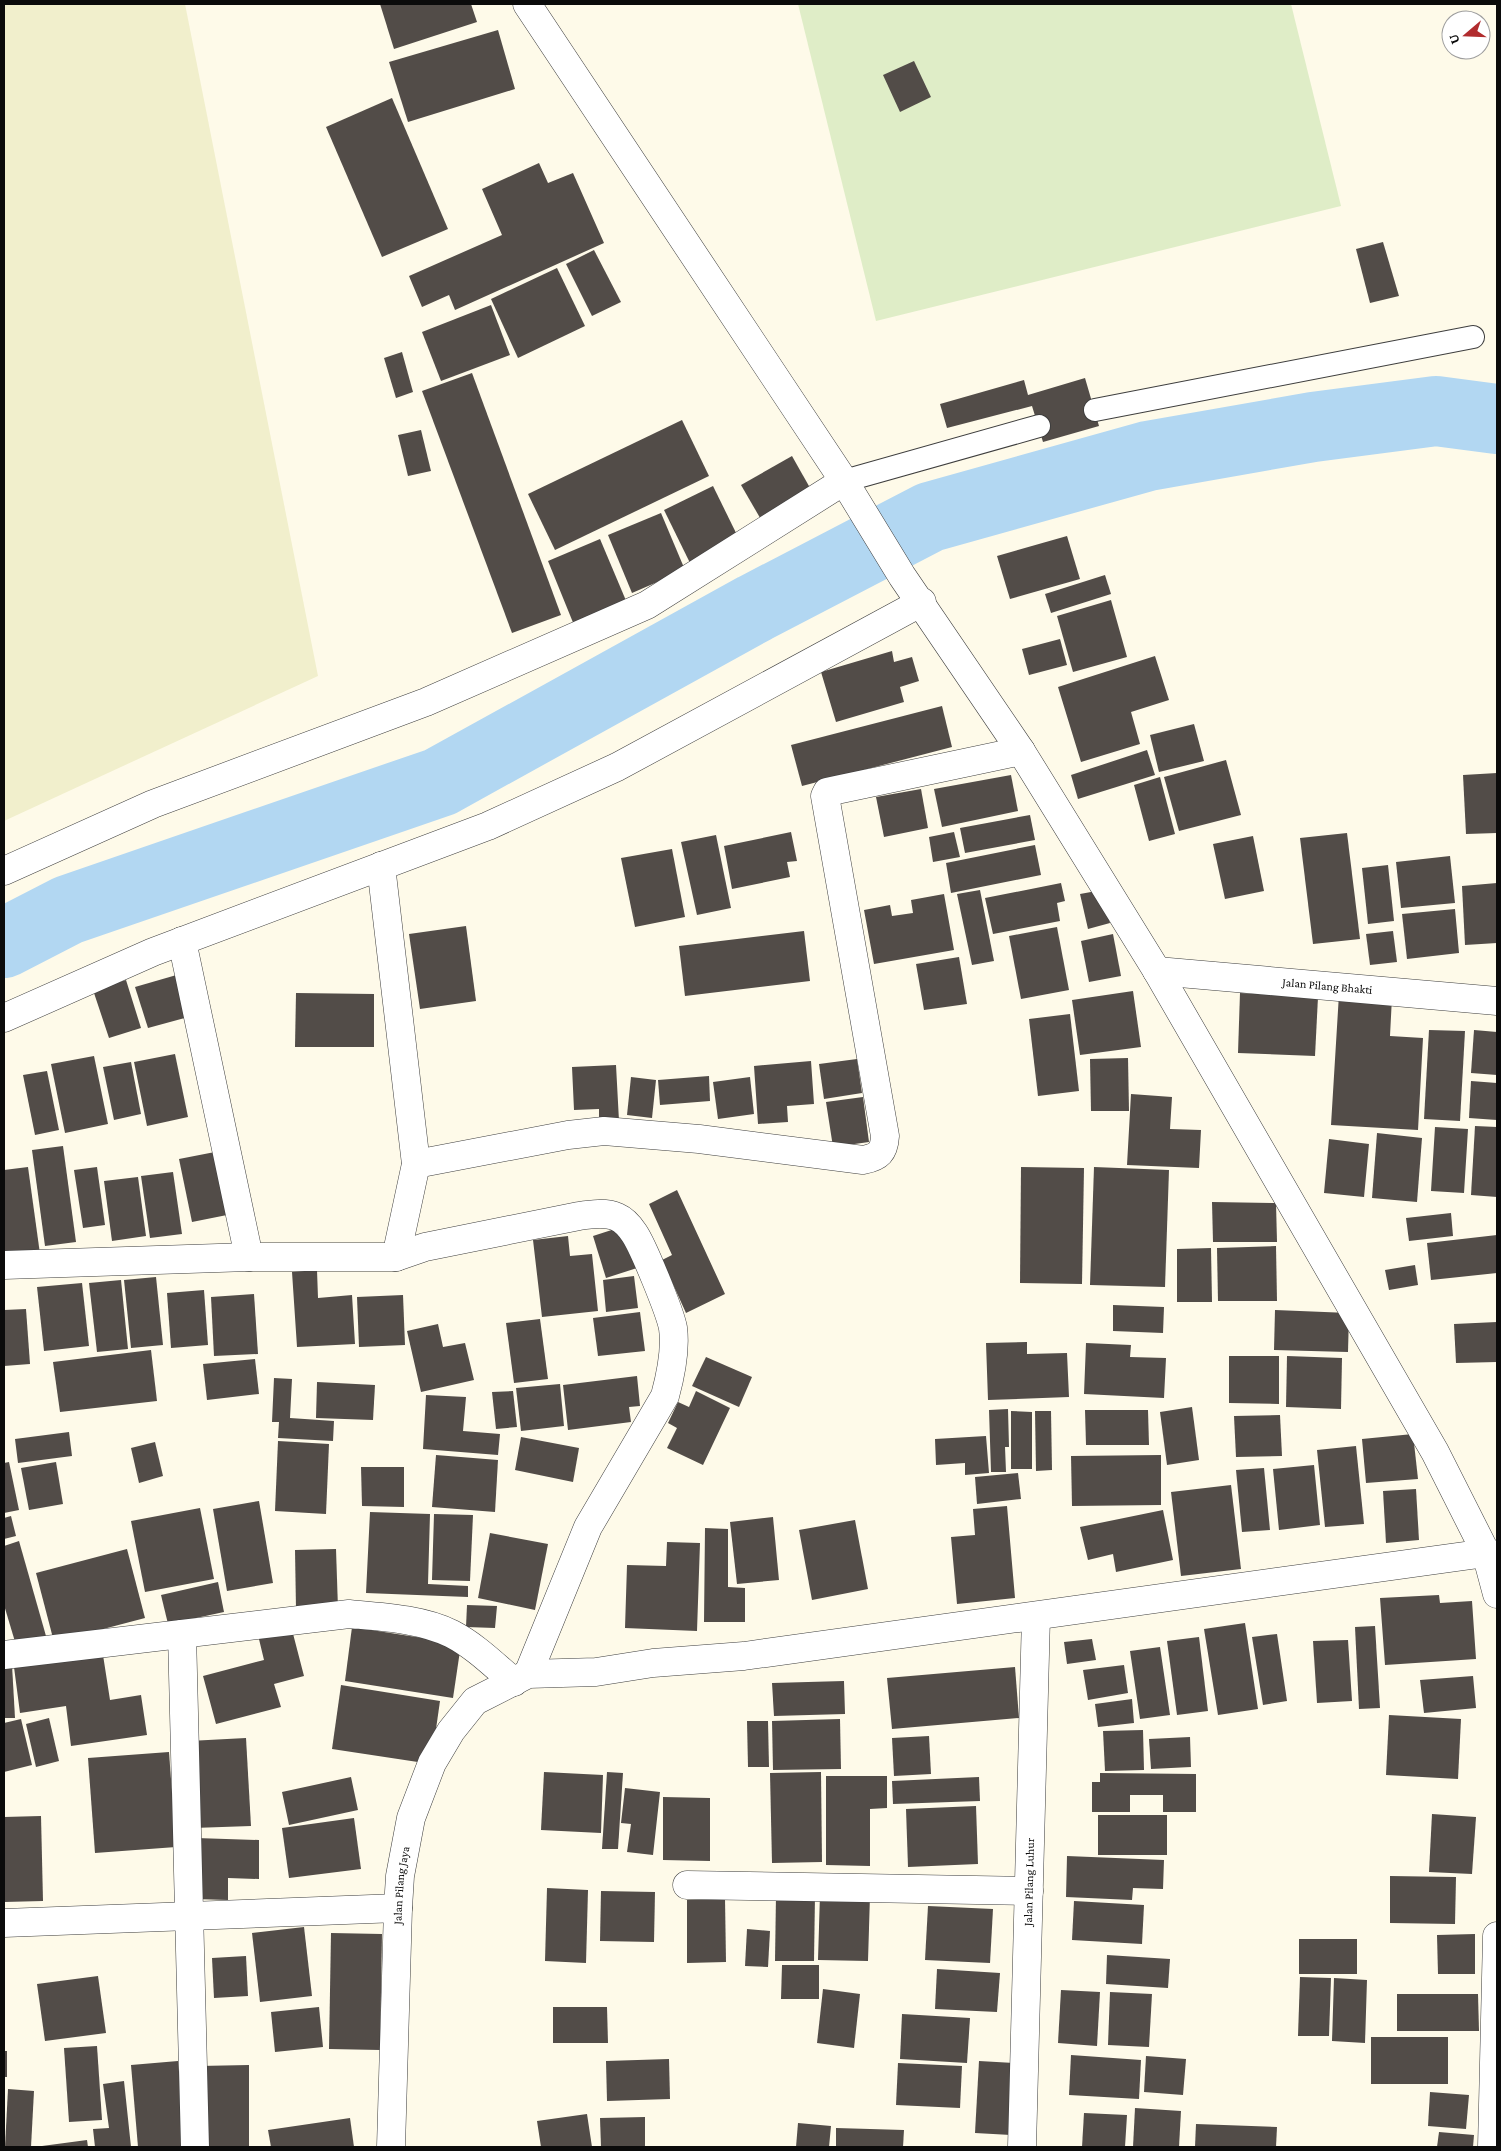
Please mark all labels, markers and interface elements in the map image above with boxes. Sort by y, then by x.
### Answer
north arrow [1441,10,1491,60]
text: U [1444,32,1463,46]
street label: Jalan Pilang Bhakti [1281,975,1373,997]
street label: Jalan Pilang Luhur [1021,1837,1037,1927]
street label: Jalan Pilang Jaya [390,1844,413,1926]

